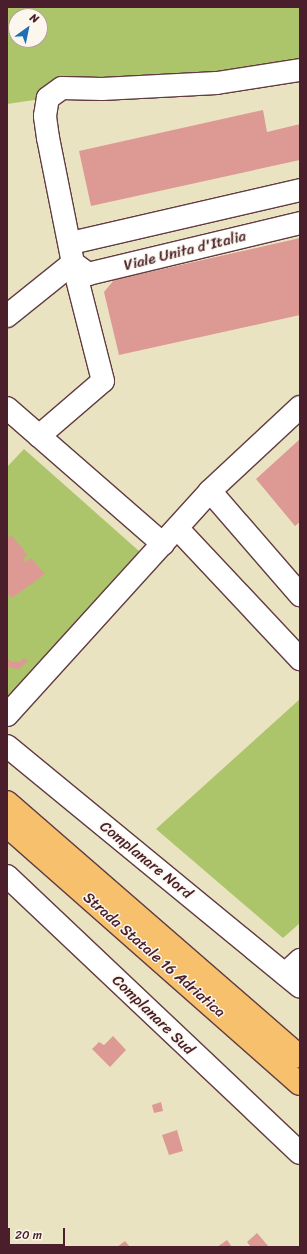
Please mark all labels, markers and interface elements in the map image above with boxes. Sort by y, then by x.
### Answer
north arrow [8,8,48,48]
text: N [26,8,43,28]
street label: Viale Unita d'Italia [122,227,248,275]
street label: Complanare Nord [96,817,196,903]
street label: Strada Statale 16 Adriatica [80,889,228,1021]
street label: Complanare Sud [108,971,198,1059]
scale bar [10,1220,67,1246]
text: 20 m [15,1224,42,1246]

